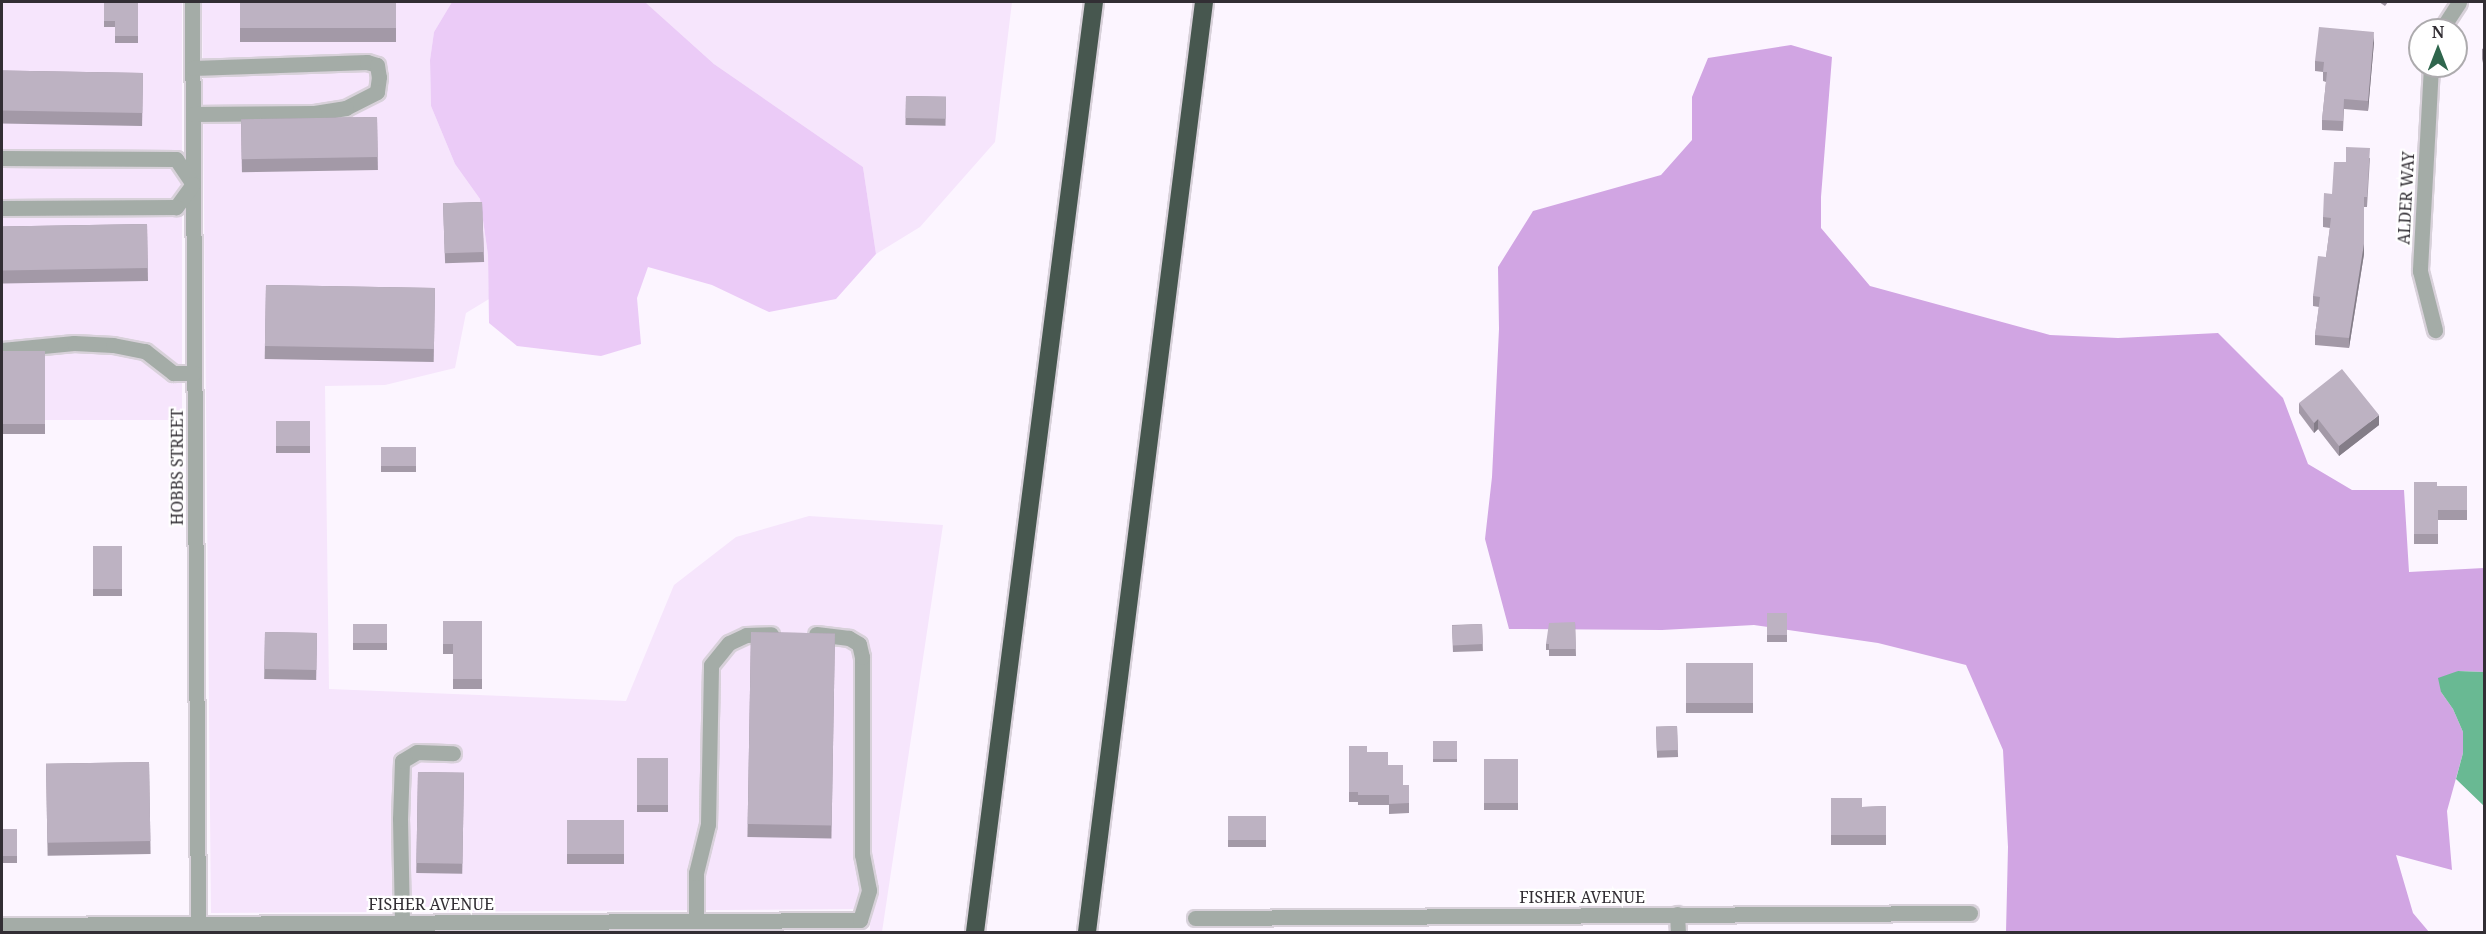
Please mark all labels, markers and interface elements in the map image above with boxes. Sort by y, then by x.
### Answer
north arrow [2408,18,2468,78]
text: N [2432,21,2444,43]
street label: ALDER WAY [2394,151,2418,245]
street label: HOBBS STREET [167,409,187,525]
street label: FISHER AVENUE [1519,887,1645,907]
street label: FISHER AVENUE [368,894,494,914]

